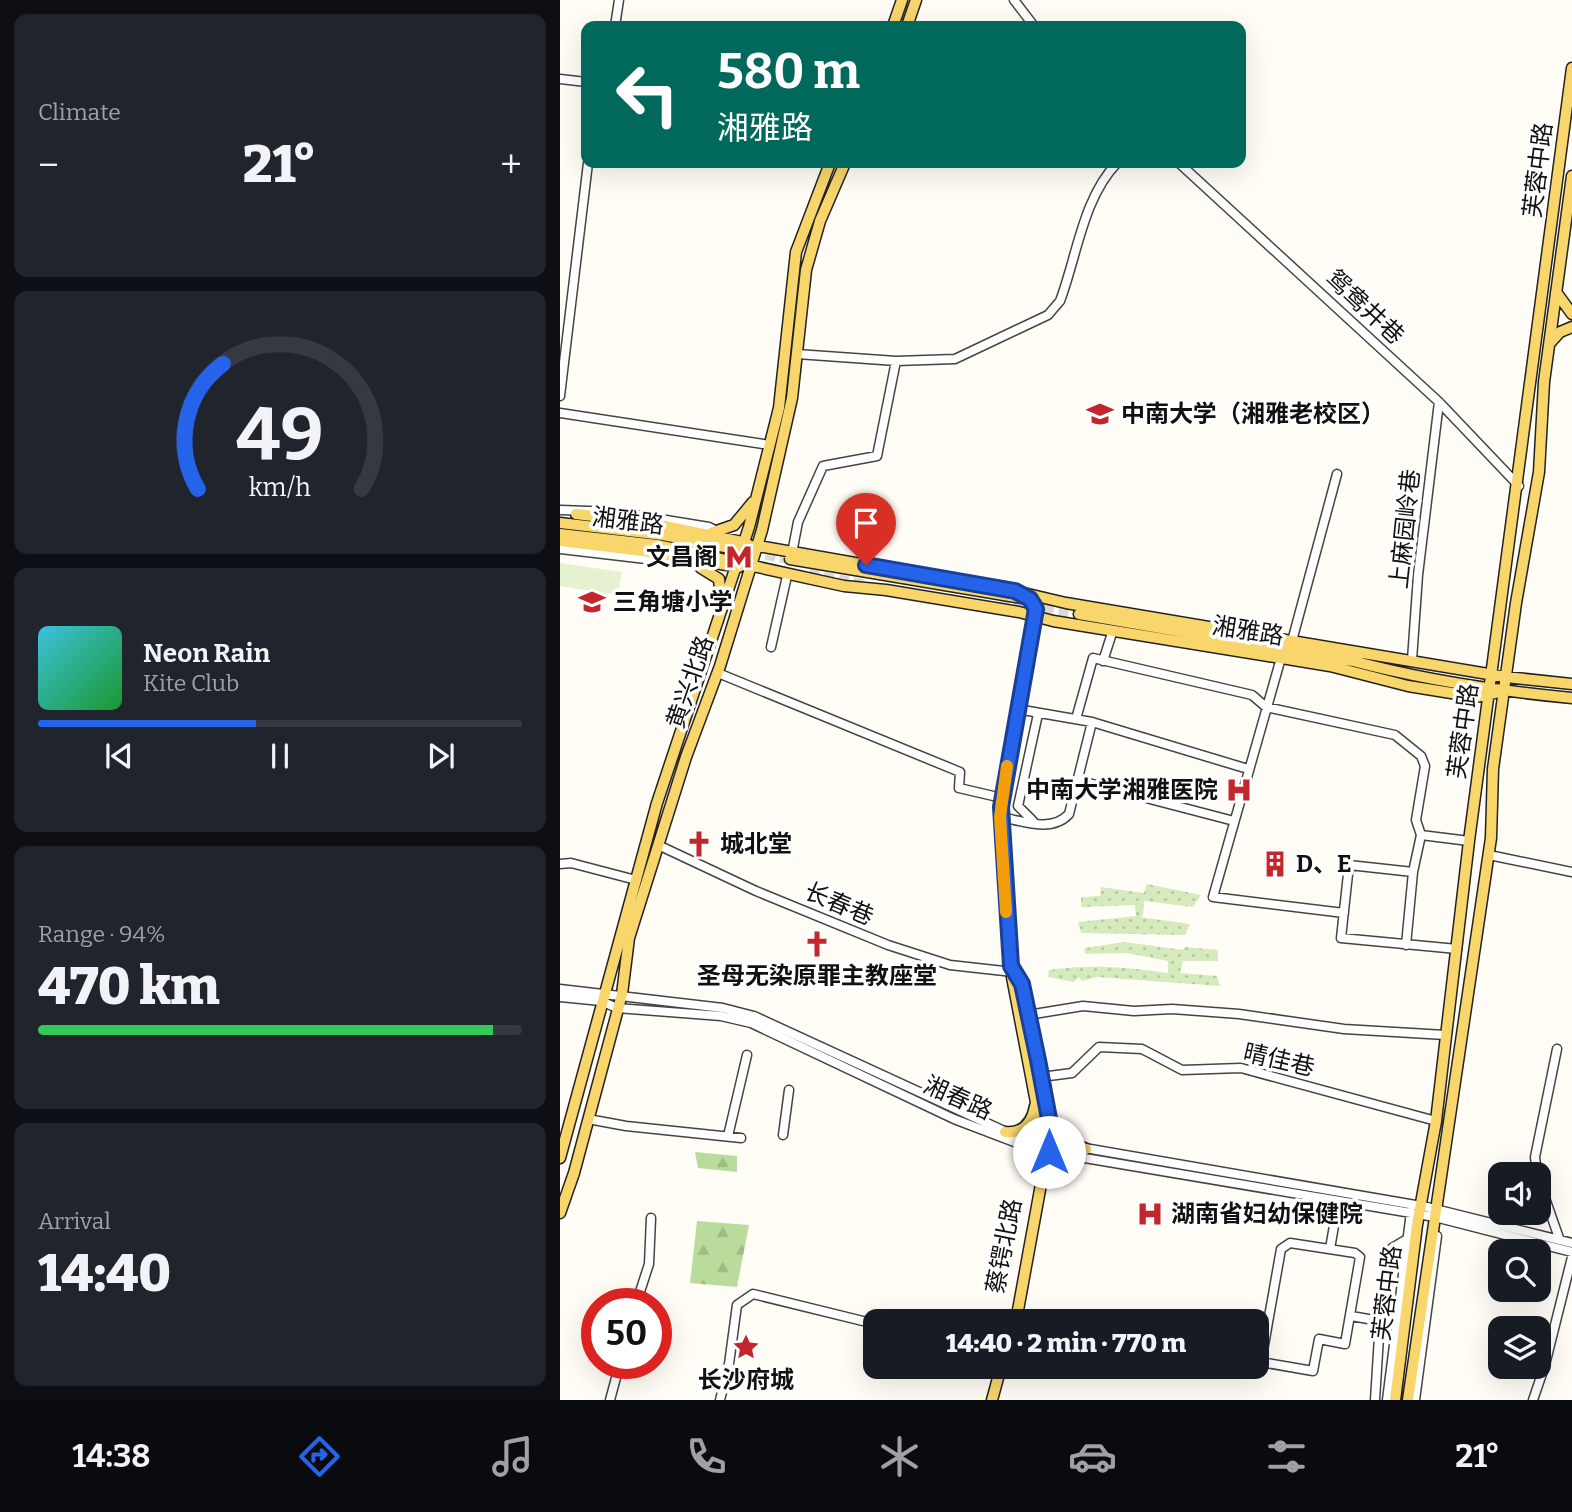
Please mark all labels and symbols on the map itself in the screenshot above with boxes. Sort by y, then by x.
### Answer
street label: 芙蓉中路 [1518,121,1558,219]
street label: 鸳鸯井巷 [1320,264,1410,350]
school or university icon: 中南大学（湘雅老校区） [1085,399,1115,429]
place label: 中南大学（湘雅老校区） [1121,400,1385,428]
street label: 上麻园岭巷 [1385,468,1425,590]
pin [836,493,896,565]
street label: 湘雅路 [591,503,665,539]
metro station icon: 文昌阁 [724,542,754,572]
place label: 文昌阁 [646,543,718,571]
school or university icon: 三角塘小学 [577,587,607,617]
place label: 三角塘小学 [613,588,733,616]
street label: 湘雅路 [1210,612,1286,650]
street label: 黄兴北路 [661,632,719,732]
street label: 芙蓉中路 [1442,682,1484,780]
hospital icon: 中南大学湘雅医院 [1224,775,1254,805]
place label: 中南大学湘雅医院 [1026,776,1218,804]
church icon: 城北堂 [684,829,714,859]
place label: 城北堂 [720,830,792,858]
building icon: D、E [1260,849,1290,879]
place label: D、E [1296,850,1352,878]
street label: 长春巷 [800,877,878,931]
church icon: 圣母无染原罪主教座堂 [802,929,832,959]
place label: 圣母无染原罪主教座堂 [697,962,937,990]
street label: 晴佳巷 [1241,1038,1317,1082]
street label: 湘春路 [919,1071,997,1125]
position arrow [1012,1115,1086,1189]
street label: 蔡锷北路 [981,1196,1027,1296]
hospital icon: 湖南省妇幼保健院 [1135,1199,1165,1229]
place label: 湖南省妇幼保健院 [1171,1200,1363,1228]
street label: 芙蓉中路 [1367,1244,1407,1342]
speed limit sign: 50 [581,1288,672,1379]
place icon: 长沙府城 [731,1332,761,1362]
place label: 长沙府城 [698,1366,794,1394]

